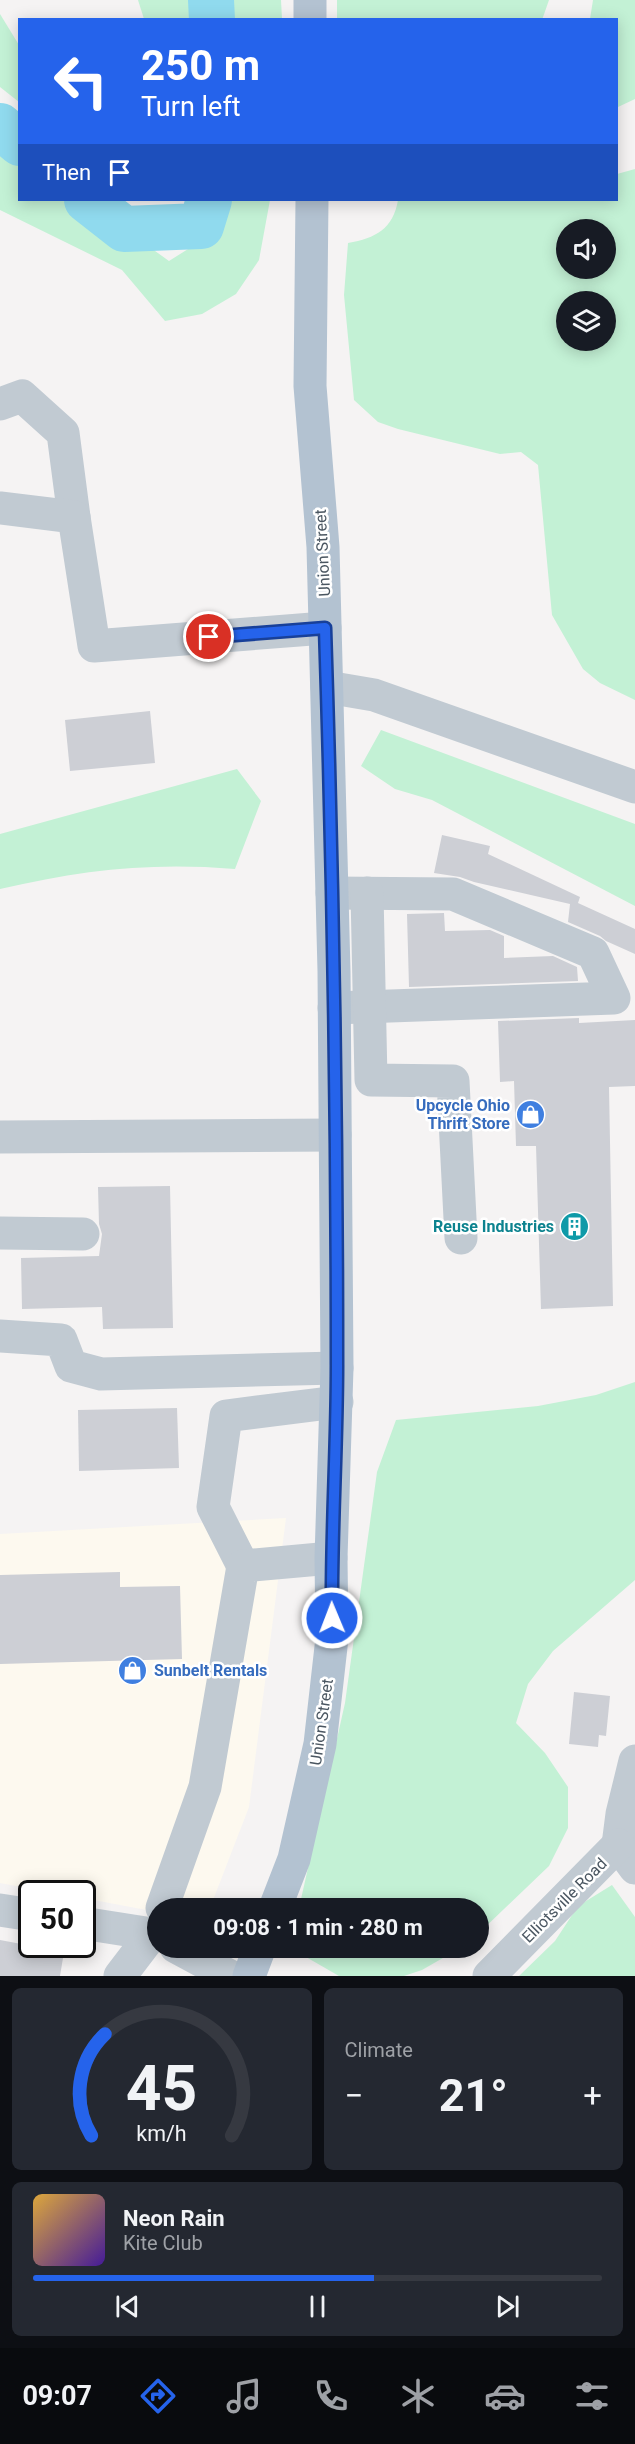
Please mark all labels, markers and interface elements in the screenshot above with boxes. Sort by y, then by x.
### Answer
text: 250 m [141,41,260,90]
icon: left [42,42,120,120]
text: Turn left [141,91,241,123]
icon: arrive [103,156,136,189]
text: Then [42,160,91,185]
map controls [556,219,616,351]
button: sound [556,219,616,279]
button: layers [556,291,616,351]
street label: Union Street [311,509,334,597]
pin [183,611,234,662]
icon: arrive [192,620,225,653]
place label: Upcycle Ohio Thrift Store [416,1096,510,1133]
shop icon: Upcycle Ohio Thrift Store [515,1098,547,1130]
building icon: Reuse Industries [559,1210,591,1242]
place label: Reuse Industries [433,1217,554,1236]
position arrow [300,1586,364,1650]
shop icon: Sunbelt Rentals [117,1654,149,1686]
place label: Sunbelt Rentals [154,1661,267,1680]
street label: Union Street [306,1678,337,1767]
street label: Elliotsville Road [518,1854,611,1947]
speed limit sign: 50 [18,1880,96,1958]
text: 09:08 · 1 min · 280 m [213,1915,423,1940]
text: Climate [345,2038,413,2062]
text: 45 [126,2052,198,2125]
text: 21° [439,2069,508,2122]
text: − [345,2076,363,2115]
text: + [583,2076,602,2115]
text: km/h [137,2121,187,2146]
text: Neon Rain [123,2206,225,2231]
text: Kite Club [123,2231,203,2255]
icon: previous [111,2290,144,2323]
icon: pause [301,2290,334,2323]
icon: next [491,2290,524,2323]
icon: directions [137,2375,179,2417]
icon: music [223,2375,265,2417]
icon: phone [310,2375,352,2417]
icon: climate [397,2375,439,2417]
icon: car [484,2375,526,2417]
icon: filters [571,2375,613,2417]
text: 09:07 [22,2380,92,2412]

